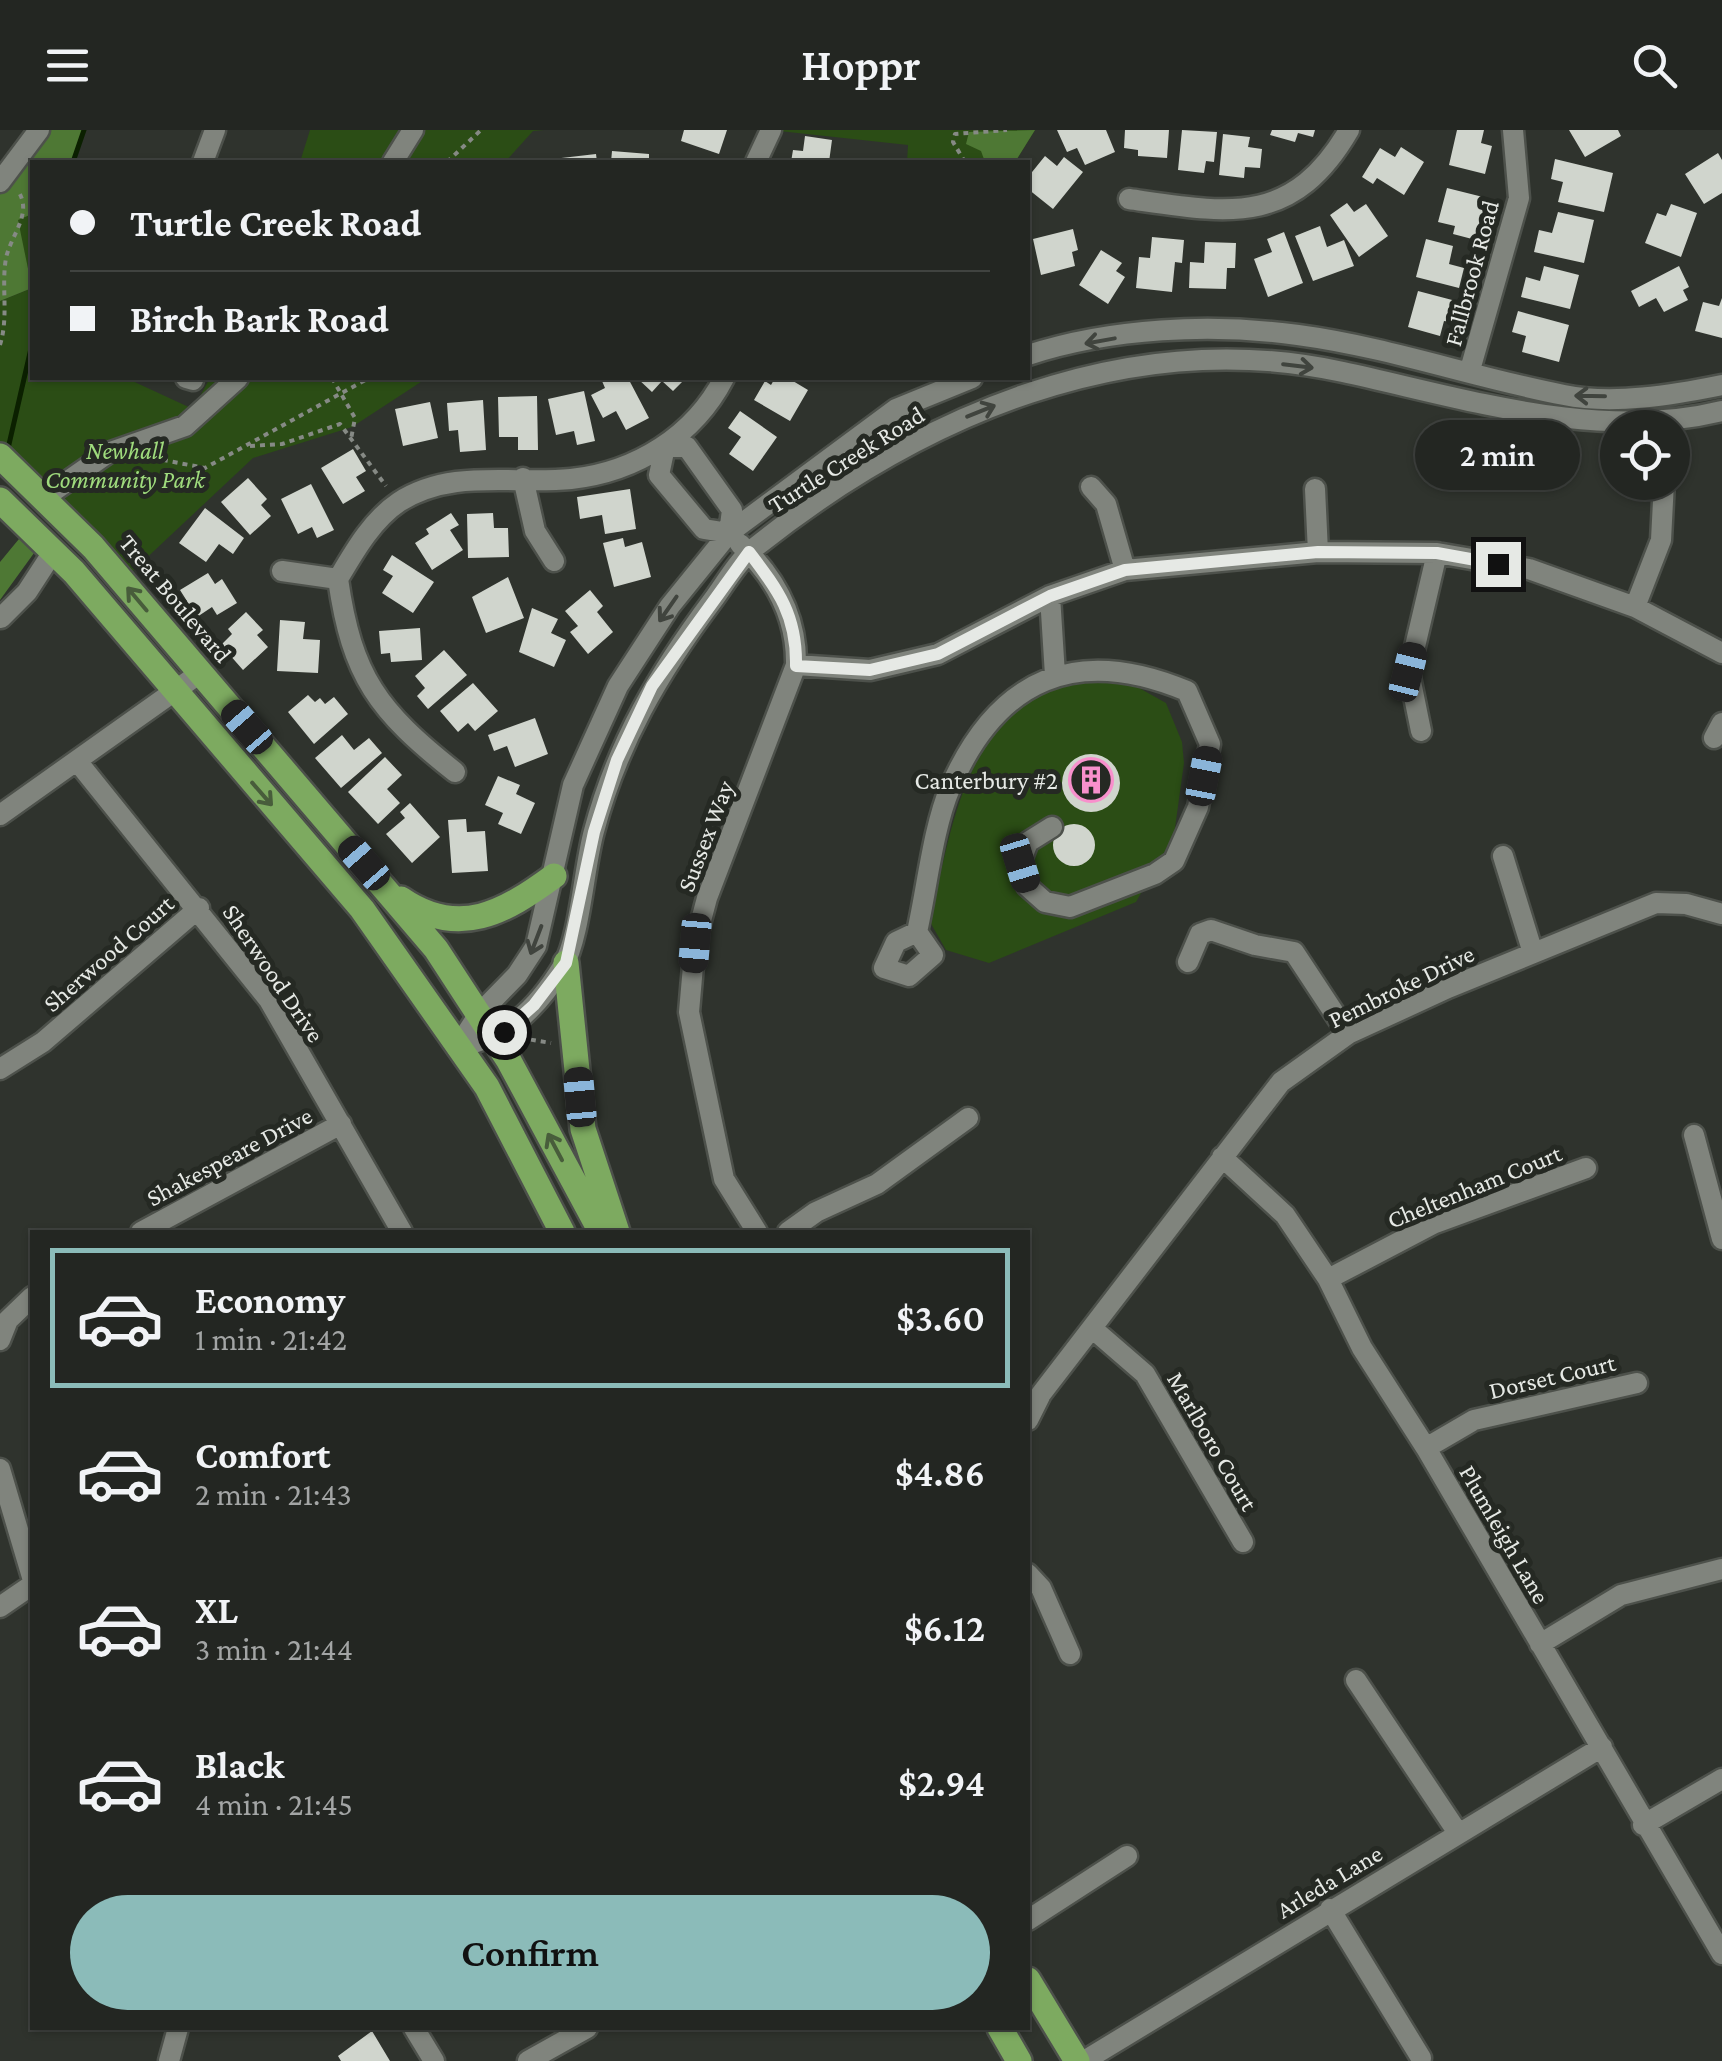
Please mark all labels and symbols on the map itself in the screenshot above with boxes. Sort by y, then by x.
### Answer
street label: Fallbrook Road [1439,197,1504,349]
one-way arrow [1084,332,1117,351]
one-way arrow [1282,357,1314,376]
one-way arrow [1575,387,1607,406]
one-way arrow [965,400,996,418]
street label: Turtle Creek Road [763,401,929,518]
callout: 2 min [1416,419,1580,489]
park label: Newhall Community Park [45,437,206,494]
street label: Treat Boulevard [114,529,237,668]
route end [1476,542,1521,587]
one-way arrow [126,586,148,612]
one-way arrow [658,595,679,623]
car [1386,639,1430,705]
car [216,695,278,759]
car [1184,744,1224,808]
building icon: Canterbury #2 [1068,757,1114,803]
place label: Canterbury #2 [914,767,1058,795]
street label: Sussex Way [672,777,740,896]
one-way arrow [250,780,272,806]
car [997,830,1043,896]
car [333,831,395,895]
street label: Sherwood Court [38,889,179,1017]
street label: Sherwood Drive [218,899,330,1047]
car [677,912,713,974]
one-way arrow [526,924,544,955]
street label: Pembroke Drive [1324,940,1478,1033]
route start [482,1010,527,1055]
car [562,1066,598,1128]
street label: Shakespeare Drive [142,1101,317,1212]
one-way arrow [545,1132,565,1162]
street label: Cheltenham Court [1383,1139,1566,1234]
street label: Dorset Court [1486,1349,1619,1404]
street label: Marlboro Court [1162,1367,1264,1516]
street label: Plumleigh Lane [1453,1460,1555,1609]
street label: Arleda Lane [1272,1839,1387,1923]

